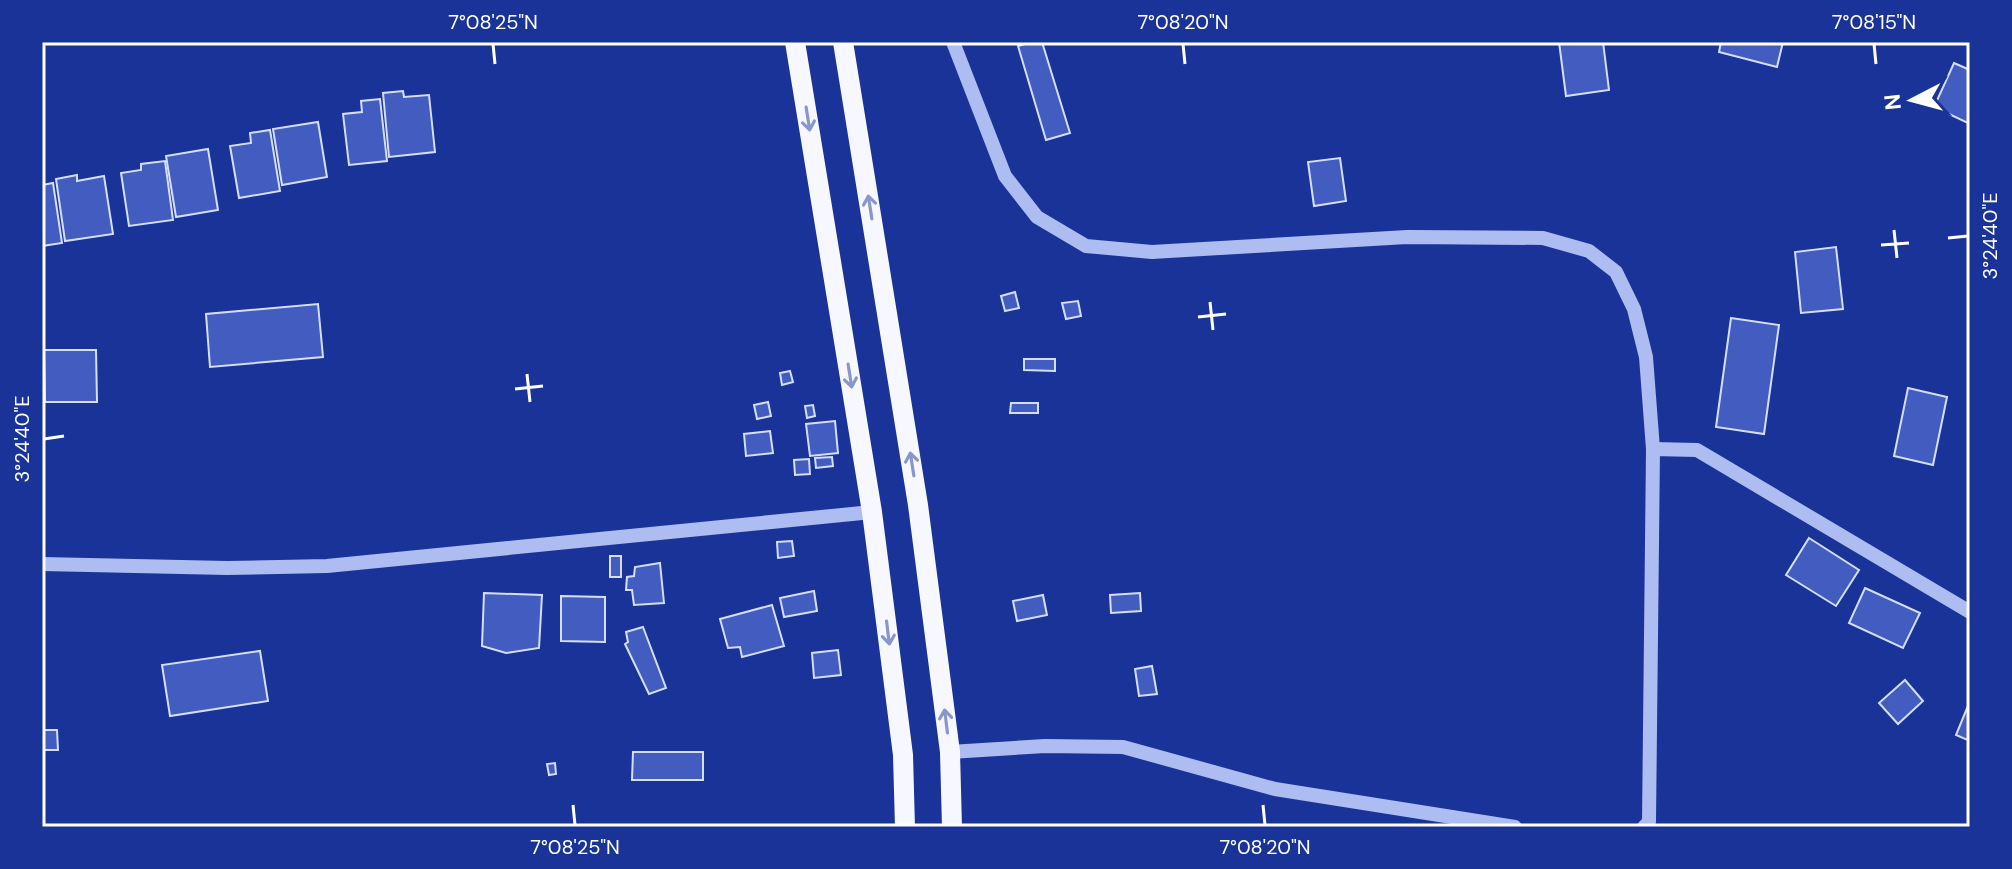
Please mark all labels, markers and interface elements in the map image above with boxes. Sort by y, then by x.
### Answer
text: 7°08'25"N [448,9,538,35]
text: 7°08'20"N [1137,9,1229,35]
text: 7°08'15"N [1832,9,1916,35]
north arrow [1872,60,1952,140]
text: N [1877,93,1908,112]
one-way arrow [801,106,816,131]
text: 3°24'40"E [1977,192,2003,280]
one-way arrow [861,195,876,220]
one-way arrow [843,362,858,388]
text: 3°24'40"E [9,395,35,483]
one-way arrow [903,451,918,477]
one-way arrow [881,620,896,645]
one-way arrow [939,708,954,735]
text: 7°08'25"N [530,834,620,860]
text: 7°08'20"N [1219,834,1311,860]

